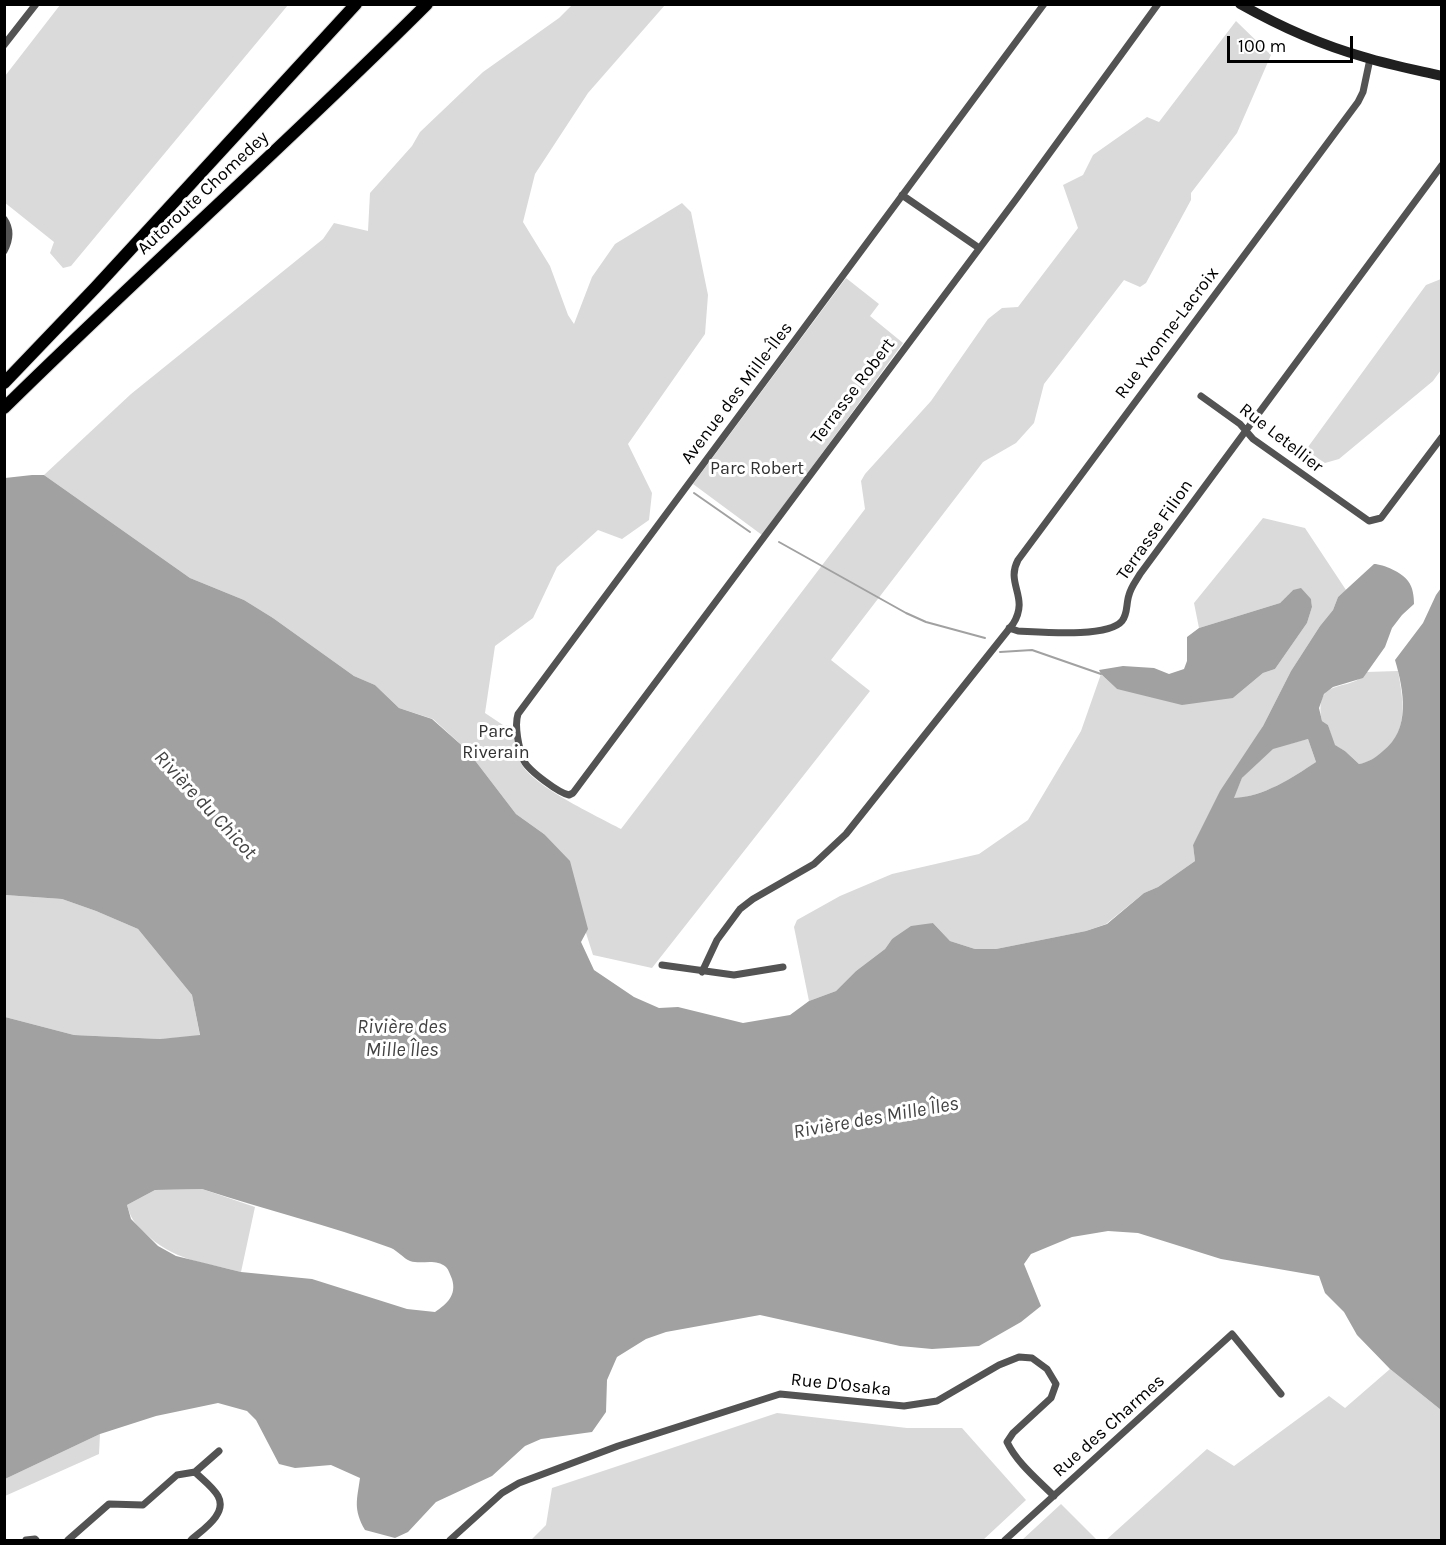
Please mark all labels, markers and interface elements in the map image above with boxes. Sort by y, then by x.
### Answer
scale bar [1230,24,1356,62]
text: 100 m [1238,35,1286,57]
street label: Autoroute Chomedey [133,127,273,259]
street label: Rue Yvonne-Lacroix [1110,263,1224,403]
street label: Avenue des Mille-Îles [677,318,797,468]
street label: Terrasse Robert [806,334,900,448]
street label: Rue Letellier [1235,399,1327,477]
park label: Parc Robert [710,458,804,480]
street label: Terrasse Filion [1112,475,1198,585]
park label: Parc Riverain [462,721,530,764]
water label: Rivière du Chicot [149,746,261,864]
water label: Rivière des Mille Îles [357,1015,447,1062]
water label: Rivière des Mille Îles [792,1092,960,1144]
street label: Rue D'Osaka [790,1369,892,1401]
street label: Rue des Charmes [1049,1370,1169,1482]

